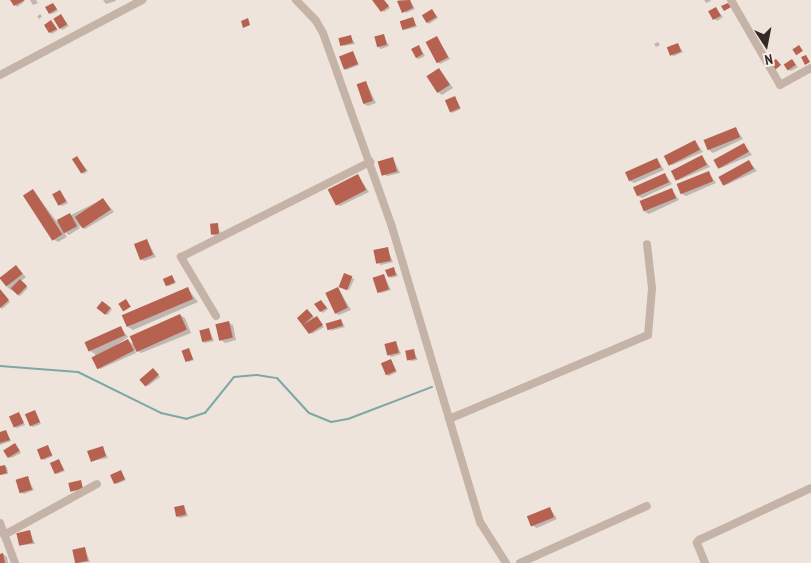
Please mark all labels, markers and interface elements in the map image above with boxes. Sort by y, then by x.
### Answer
north arrow [741,20,791,70]
text: N [763,50,774,69]

